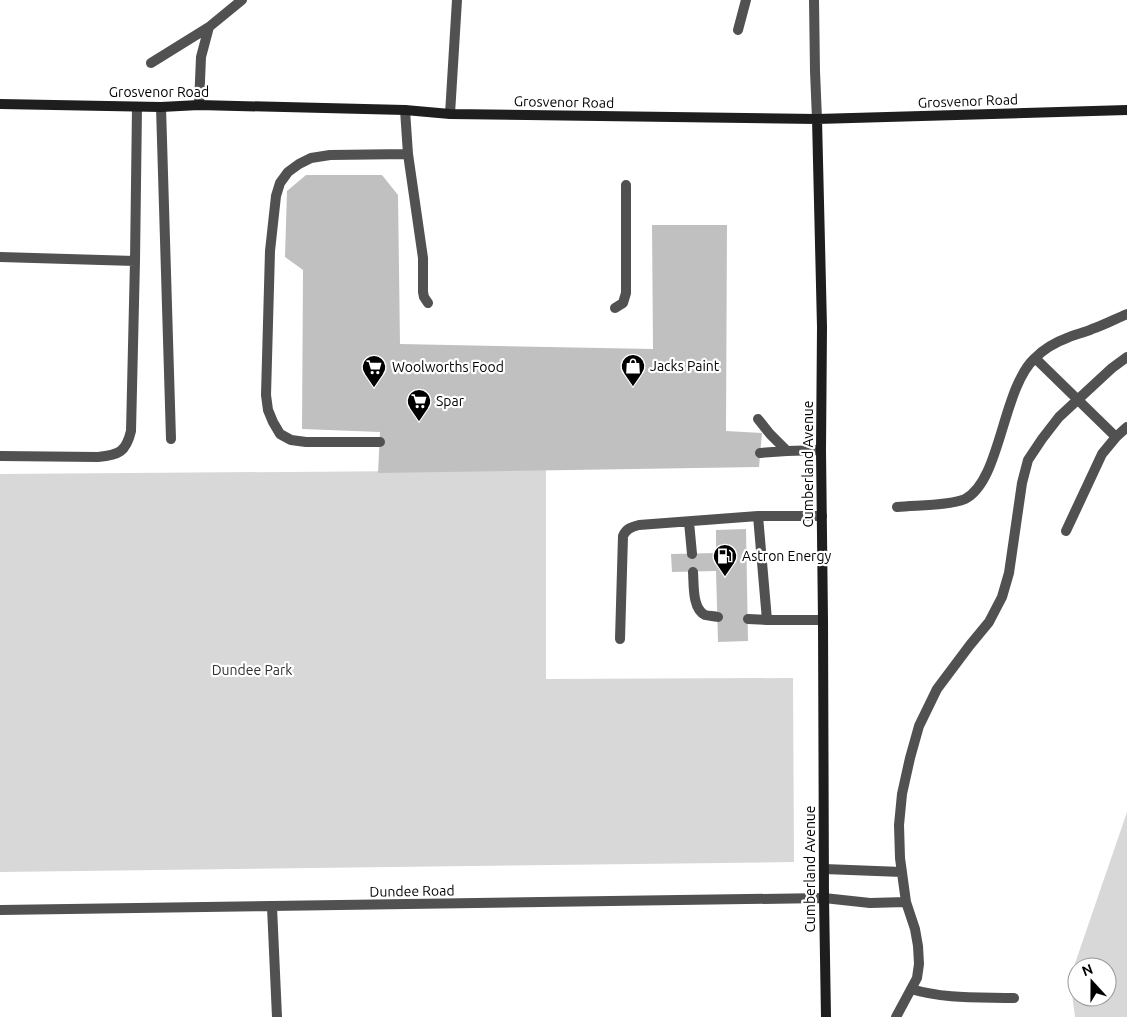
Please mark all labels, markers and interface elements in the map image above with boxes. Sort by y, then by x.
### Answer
street label: Grosvenor Road [109,84,209,100]
street label: Grosvenor Road [918,91,1018,111]
street label: Grosvenor Road [514,93,614,111]
shop icon: Jacks Paint [620,353,646,387]
supermarket icon: Woolworths Food [361,354,387,388]
place label: Jacks Paint [650,358,720,374]
place label: Woolworths Food [392,359,504,375]
supermarket icon: Spar [406,388,432,422]
place label: Spar [436,393,465,409]
street label: Cumberland Avenue [800,400,816,528]
fuel station icon: Astron Energy [712,543,738,577]
place label: Astron Energy [742,548,831,564]
park label: Dundee Park [212,662,292,678]
street label: Cumberland Avenue [802,805,818,933]
street label: Dundee Road [369,882,455,900]
north arrow [1067,957,1117,1007]
text: N [1080,961,1095,979]

